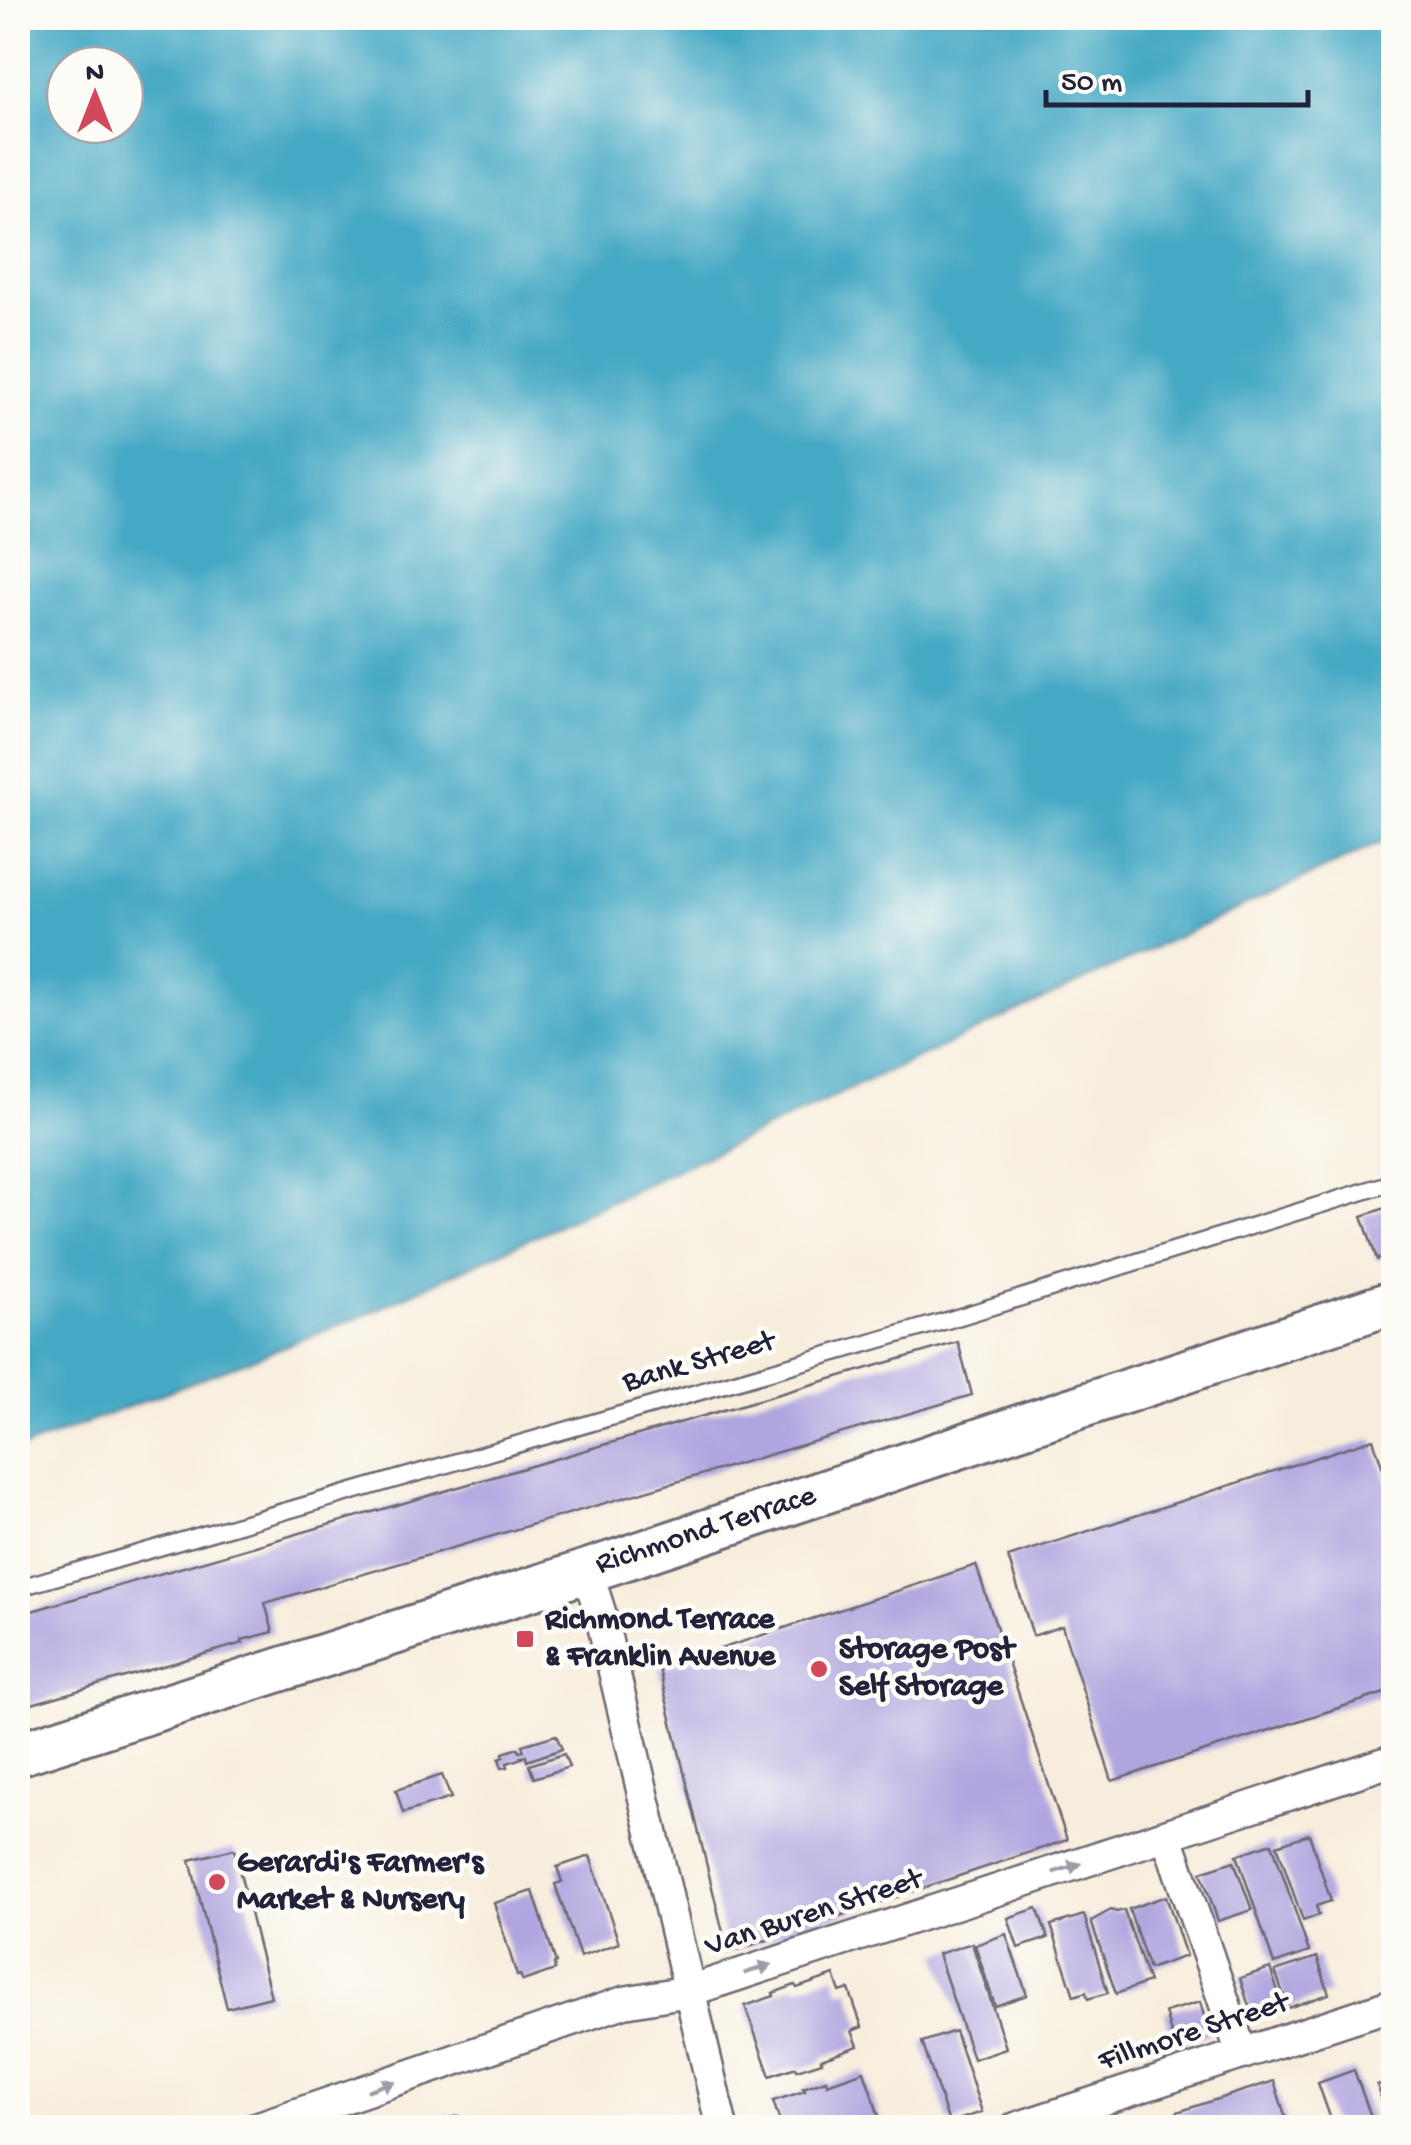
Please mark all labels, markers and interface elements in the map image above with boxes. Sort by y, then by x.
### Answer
north arrow [45,45,145,145]
scale bar [1046,45,1308,107]
text: N [86,58,104,91]
text: 50 m [1061,67,1122,102]
street label: Bank Street [618,1322,782,1403]
street label: Richmond Terrace [591,1477,821,1584]
place label: Richmond Terrace & Franklin Avenue [544,1602,777,1677]
marker: Richmond Terrace & Franklin Avenue [514,1628,536,1650]
place label: Storage Post Self Storage [839,1632,1017,1707]
marker: Storage Post Self Storage [808,1658,830,1680]
place label: Gerardi's Farmer's Market & Nursery [237,1845,485,1920]
street label: Van Buren Street [700,1860,930,1967]
one-way arrow [1052,1860,1082,1875]
marker: Gerardi's Farmer's Market & Nursery [206,1871,228,1893]
one-way arrow [743,1961,774,1976]
street label: Fillmore Street [1093,1984,1297,2082]
one-way arrow [367,2078,397,2093]

